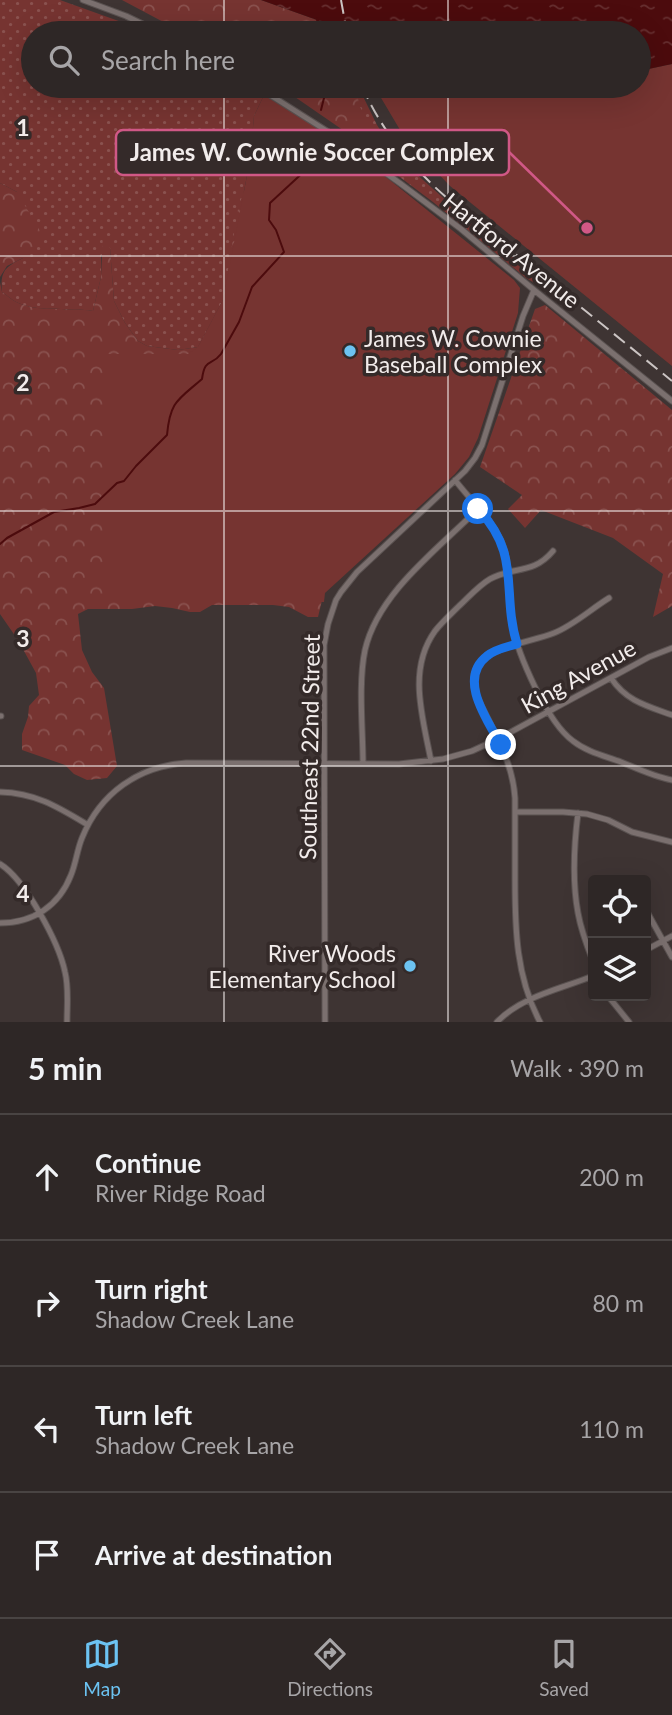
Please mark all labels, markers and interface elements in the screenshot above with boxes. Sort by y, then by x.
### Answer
search box [21,21,651,98]
icon: search [45,41,83,79]
text: Search here [101,44,235,76]
text: 1 [16,113,30,141]
callout: James W. Cownie Soccer Complex [116,130,509,175]
text: James W. Cownie Soccer Complex [130,137,495,166]
street label: Hartford Avenue [438,186,586,314]
place label: James W. Cownie Baseball Complex [364,324,543,378]
marker: James W. Cownie Baseball Complex [342,343,358,359]
text: 2 [16,368,30,396]
route start [462,493,493,524]
text: 3 [16,624,30,652]
street label: Southeast 22nd Street [293,633,325,860]
street label: King Avenue [516,633,640,719]
route end [485,729,516,760]
map controls [588,875,651,1001]
button: locate [588,875,651,938]
text: 4 [16,879,30,907]
button: layers [588,938,651,1001]
place label: River Woods Elementary School [209,939,396,993]
marker: River Woods Elementary School [402,958,418,974]
text: 5 min [28,1050,102,1086]
text: Walk · 390 m [510,1054,644,1082]
text: Continue [95,1147,201,1179]
icon: ahead [28,1158,66,1196]
text: 200 m [579,1163,644,1191]
text: River Ridge Road [95,1179,266,1207]
text: Turn right [95,1273,208,1305]
icon: right [28,1284,66,1322]
text: 80 m [593,1289,644,1317]
text: Shadow Creek Lane [95,1305,294,1333]
text: Turn left [95,1399,192,1431]
icon: left [28,1410,66,1448]
text: 110 m [579,1415,644,1443]
text: Shadow Creek Lane [95,1431,294,1459]
icon: arrive [28,1536,66,1574]
text: Arrive at destination [95,1539,332,1571]
tab: Map [83,1635,121,1700]
tab: Directions [287,1635,373,1700]
tab: Saved [539,1635,589,1700]

